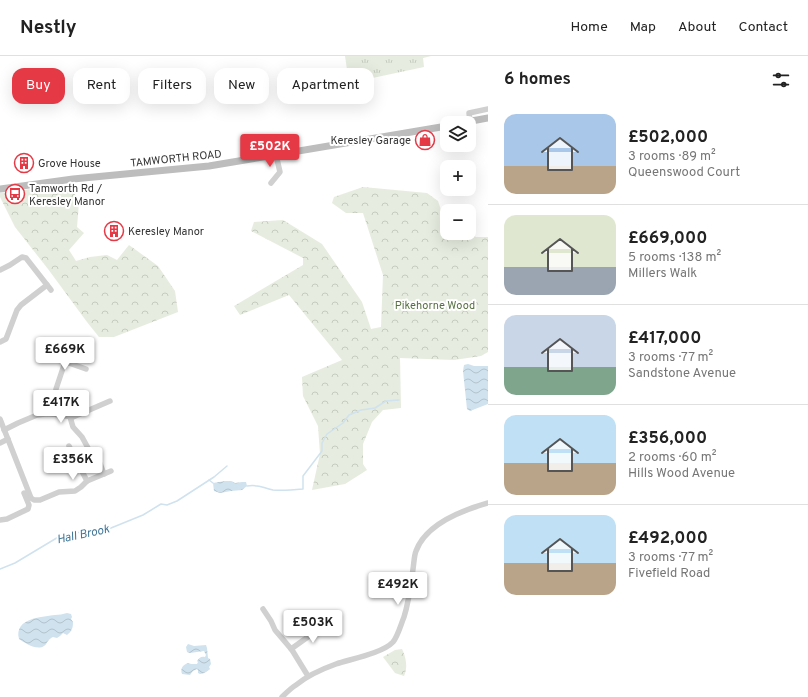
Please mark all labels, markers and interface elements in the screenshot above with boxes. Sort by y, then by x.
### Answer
text: Nestly [20,16,77,40]
text: Home [571,19,608,36]
text: Map [630,19,656,36]
text: About [678,19,717,36]
text: Contact [739,19,788,36]
chip: Buy [12,68,65,104]
chip: Rent [73,68,130,104]
chip: Filters [138,68,206,104]
chip: New [214,68,269,104]
chip: Apartment [277,68,374,104]
text: 6 homes [504,69,571,91]
icon: filters [770,69,792,91]
map controls [440,116,476,240]
button: layers [440,116,476,152]
text: £502,000 [628,127,708,149]
shop icon: Keresley Garage [414,129,436,151]
icon: home [536,130,584,178]
pin: £502K [242,134,298,168]
place label: Keresley Garage [330,134,411,148]
text: £502K [249,139,291,155]
street label: TAMWORTH ROAD [130,147,222,171]
text: 3 rooms · 89 m² [628,149,716,165]
building icon: Grove House [13,152,35,174]
place label: Grove House [38,157,101,171]
button: + [440,160,476,196]
text: Queenswood Court [628,165,740,181]
place label: Tamworth Rd / Keresley Manor [29,182,106,209]
bus stop icon: Tamworth Rd / Keresley Manor [4,183,26,205]
button: − [440,204,476,240]
building icon: Keresley Manor [103,220,125,242]
place label: Keresley Manor [128,225,205,239]
text: £669,000 [628,228,708,250]
icon: home [536,231,584,279]
text: 5 rooms · 138 m² [628,250,721,266]
text: Millers Walk [628,266,697,282]
park label: Pikehorne Wood [395,299,475,313]
text: £417,000 [628,328,702,350]
icon: home [536,331,584,379]
pin: £669K [37,337,93,371]
text: £669K [44,342,86,358]
text: 3 rooms · 77 m² [628,350,713,366]
text: Sandstone Avenue [628,366,736,382]
pin: £417K [33,390,89,424]
text: £417K [42,395,80,411]
text: £356,000 [628,428,707,450]
icon: home [536,431,584,479]
pin: £356K [45,447,101,481]
text: 2 rooms · 60 m² [628,450,717,466]
text: £356K [53,452,93,468]
text: Hills Wood Avenue [628,466,735,482]
water label: Hall Brook [55,521,112,548]
text: £492,000 [628,528,708,550]
icon: home [536,531,584,579]
text: 3 rooms · 77 m² [628,550,713,566]
text: Fivefield Road [628,566,710,582]
pin: £492K [370,572,426,606]
text: £492K [377,577,419,593]
pin: £503K [285,610,341,644]
text: £503K [292,615,334,631]

